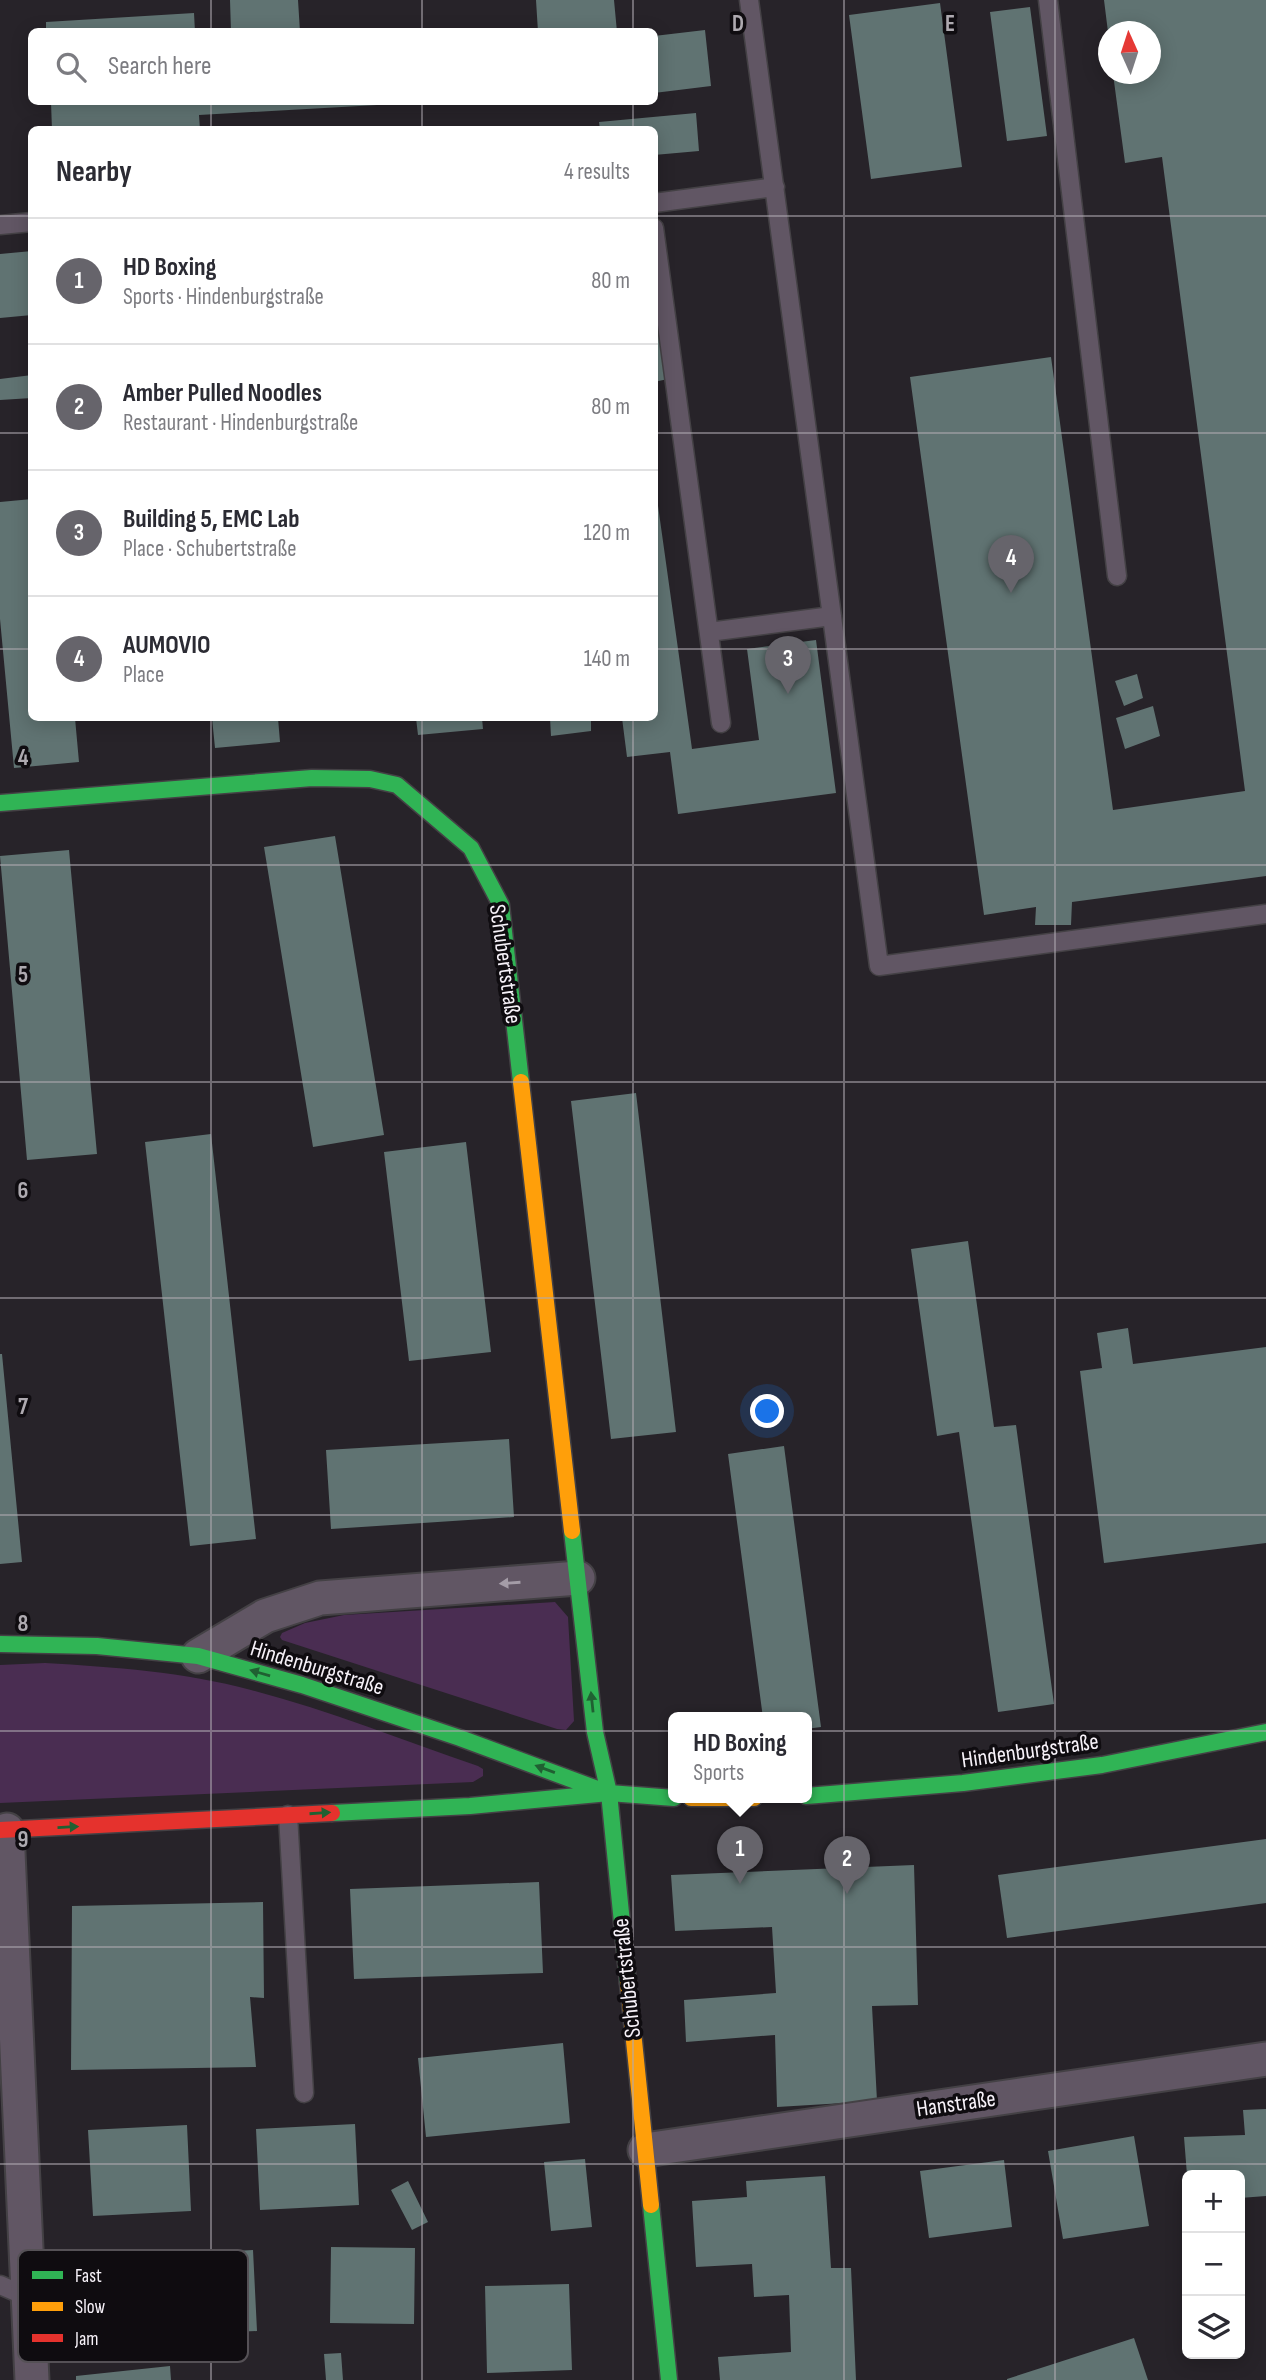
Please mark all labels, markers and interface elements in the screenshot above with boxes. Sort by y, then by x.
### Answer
text: D [732,10,744,38]
text: E [945,10,955,38]
north arrow [1098,21,1161,84]
search box [28,28,658,105]
icon: search [52,48,90,86]
text: Search here [108,51,211,82]
text: Nearby [56,154,132,190]
text: 4 results [564,158,630,186]
text: HD Boxing [123,252,216,283]
text: 1 [74,267,84,295]
text: 80 m [591,267,630,295]
text: Sports · Hindenburgstraße [123,283,324,311]
text: Amber Pulled Noodles [123,378,322,409]
text: 2 [74,393,84,421]
text: 80 m [591,393,630,421]
text: Restaurant · Hindenburgstraße [123,409,358,437]
text: Building 5, EMC Lab [123,504,299,535]
text: 3 [74,519,84,547]
text: 120 m [584,519,630,547]
text: Place · Schubertstraße [123,535,296,563]
pin: 4 [988,535,1034,593]
text: AUMOVIO [123,630,210,661]
pin: 3 [765,636,811,694]
text: 4 [74,645,84,673]
text: 140 m [584,645,630,673]
text: Place [123,661,164,689]
text: 4 [18,744,29,772]
street label: Schubertstraße [483,902,527,1026]
text: 5 [18,961,28,989]
text: 6 [18,1177,28,1205]
text: 7 [18,1393,28,1421]
your location [750,1394,784,1428]
one-way arrow [499,1578,521,1589]
text: 8 [18,1610,29,1638]
street label: Hindenburgstraße [247,1634,387,1702]
one-way arrow [249,1667,271,1678]
one-way arrow [586,1691,597,1713]
popup [668,1712,812,1803]
text: HD Boxing [693,1728,787,1759]
street label: Hindenburgstraße [960,1728,1100,1774]
text: Sports [693,1759,744,1787]
one-way arrow [534,1764,555,1775]
one-way arrow [309,1807,331,1818]
one-way arrow [57,1821,79,1832]
text: 9 [18,1826,28,1854]
pin: 1 [717,1826,763,1884]
pin: 2 [824,1836,870,1894]
street label: Schubertstraße [607,1917,647,2039]
street label: Hanstraße [915,2085,997,2123]
map controls [1182,2170,1245,2359]
button: + [1182,2170,1245,2233]
button: − [1182,2233,1245,2296]
legend [18,2250,248,2362]
text: Fast [75,2265,102,2288]
text: Slow [75,2296,105,2319]
button: layers [1182,2296,1245,2359]
text: Jam [74,2328,98,2351]

